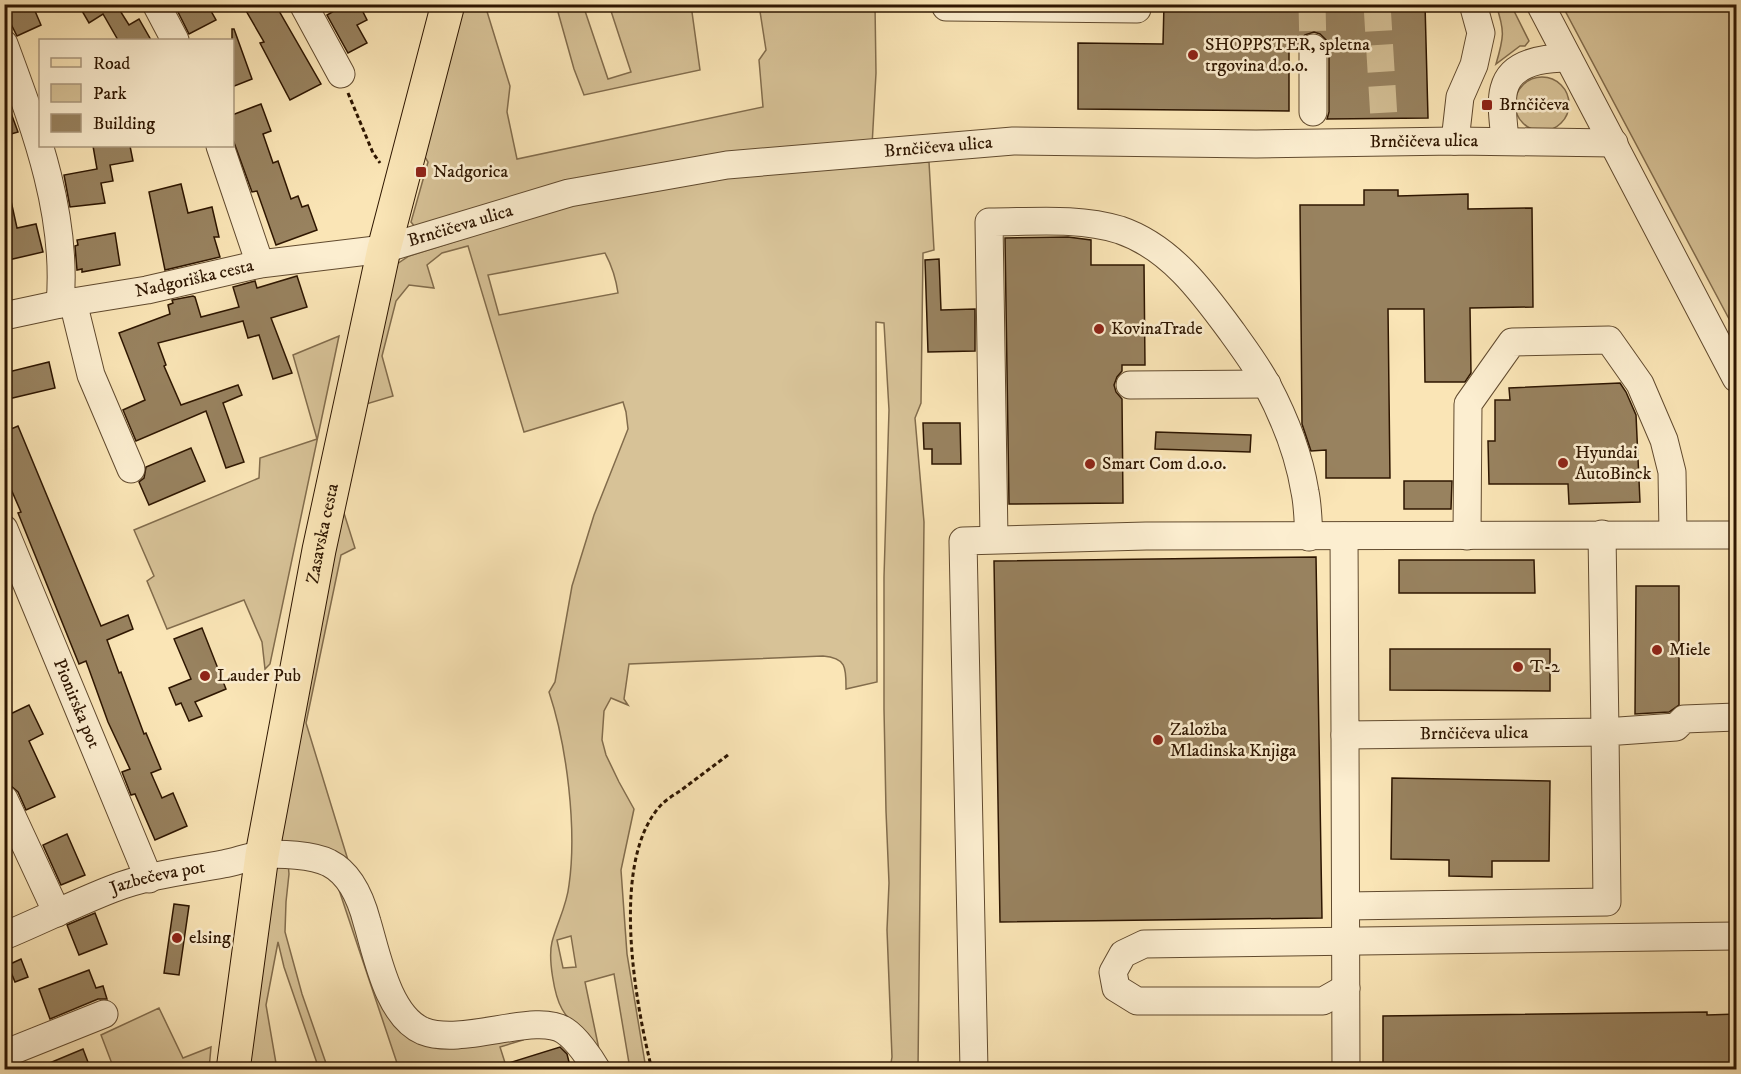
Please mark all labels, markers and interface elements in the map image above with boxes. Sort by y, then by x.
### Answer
place label: SHOPPSTER, spletna trgovina d.o.o. [1205,34,1370,77]
legend [39,39,234,147]
marker: SHOPPSTER, spletna trgovina d.o.o. [1186,48,1200,62]
text: Road [93,53,130,75]
text: Park [93,83,127,105]
place label: Brnčičeva [1499,94,1570,116]
marker: Brnčičeva [1480,98,1494,112]
text: Building [93,113,155,135]
street label: Brnčičeva ulica [1370,130,1479,153]
street label: Brnčičeva ulica [883,132,994,163]
place label: Nadgorica [433,161,509,183]
marker: Nadgorica [414,165,428,179]
street label: Brnčičeva ulica [405,200,516,252]
street label: Nadgoriška cesta [134,255,256,303]
place label: KovinaTrade [1111,318,1203,340]
marker: KovinaTrade [1092,322,1106,336]
place label: Hyundai AutoBinck [1575,442,1652,485]
place label: Smart Com d.o.o. [1102,453,1227,475]
marker: Hyundai AutoBinck [1556,456,1570,470]
marker: Smart Com d.o.o. [1083,457,1097,471]
street label: Zasavska cesta [302,481,344,586]
place label: Miele [1669,639,1710,661]
marker: Miele [1650,643,1664,657]
street label: Pionirska pot [48,656,105,752]
place label: T-2 [1530,656,1560,678]
marker: T-2 [1511,660,1525,674]
place label: Lauder Pub [217,665,301,687]
marker: Lauder Pub [198,669,212,683]
place label: Založba Mladinska Knjiga [1170,719,1297,762]
street label: Brnčičeva ulica [1420,722,1529,745]
marker: Založba Mladinska Knjiga [1151,733,1165,747]
street label: Jazbečeva pot [105,856,207,900]
place label: elsing [189,927,231,949]
marker: elsing [170,931,184,945]

